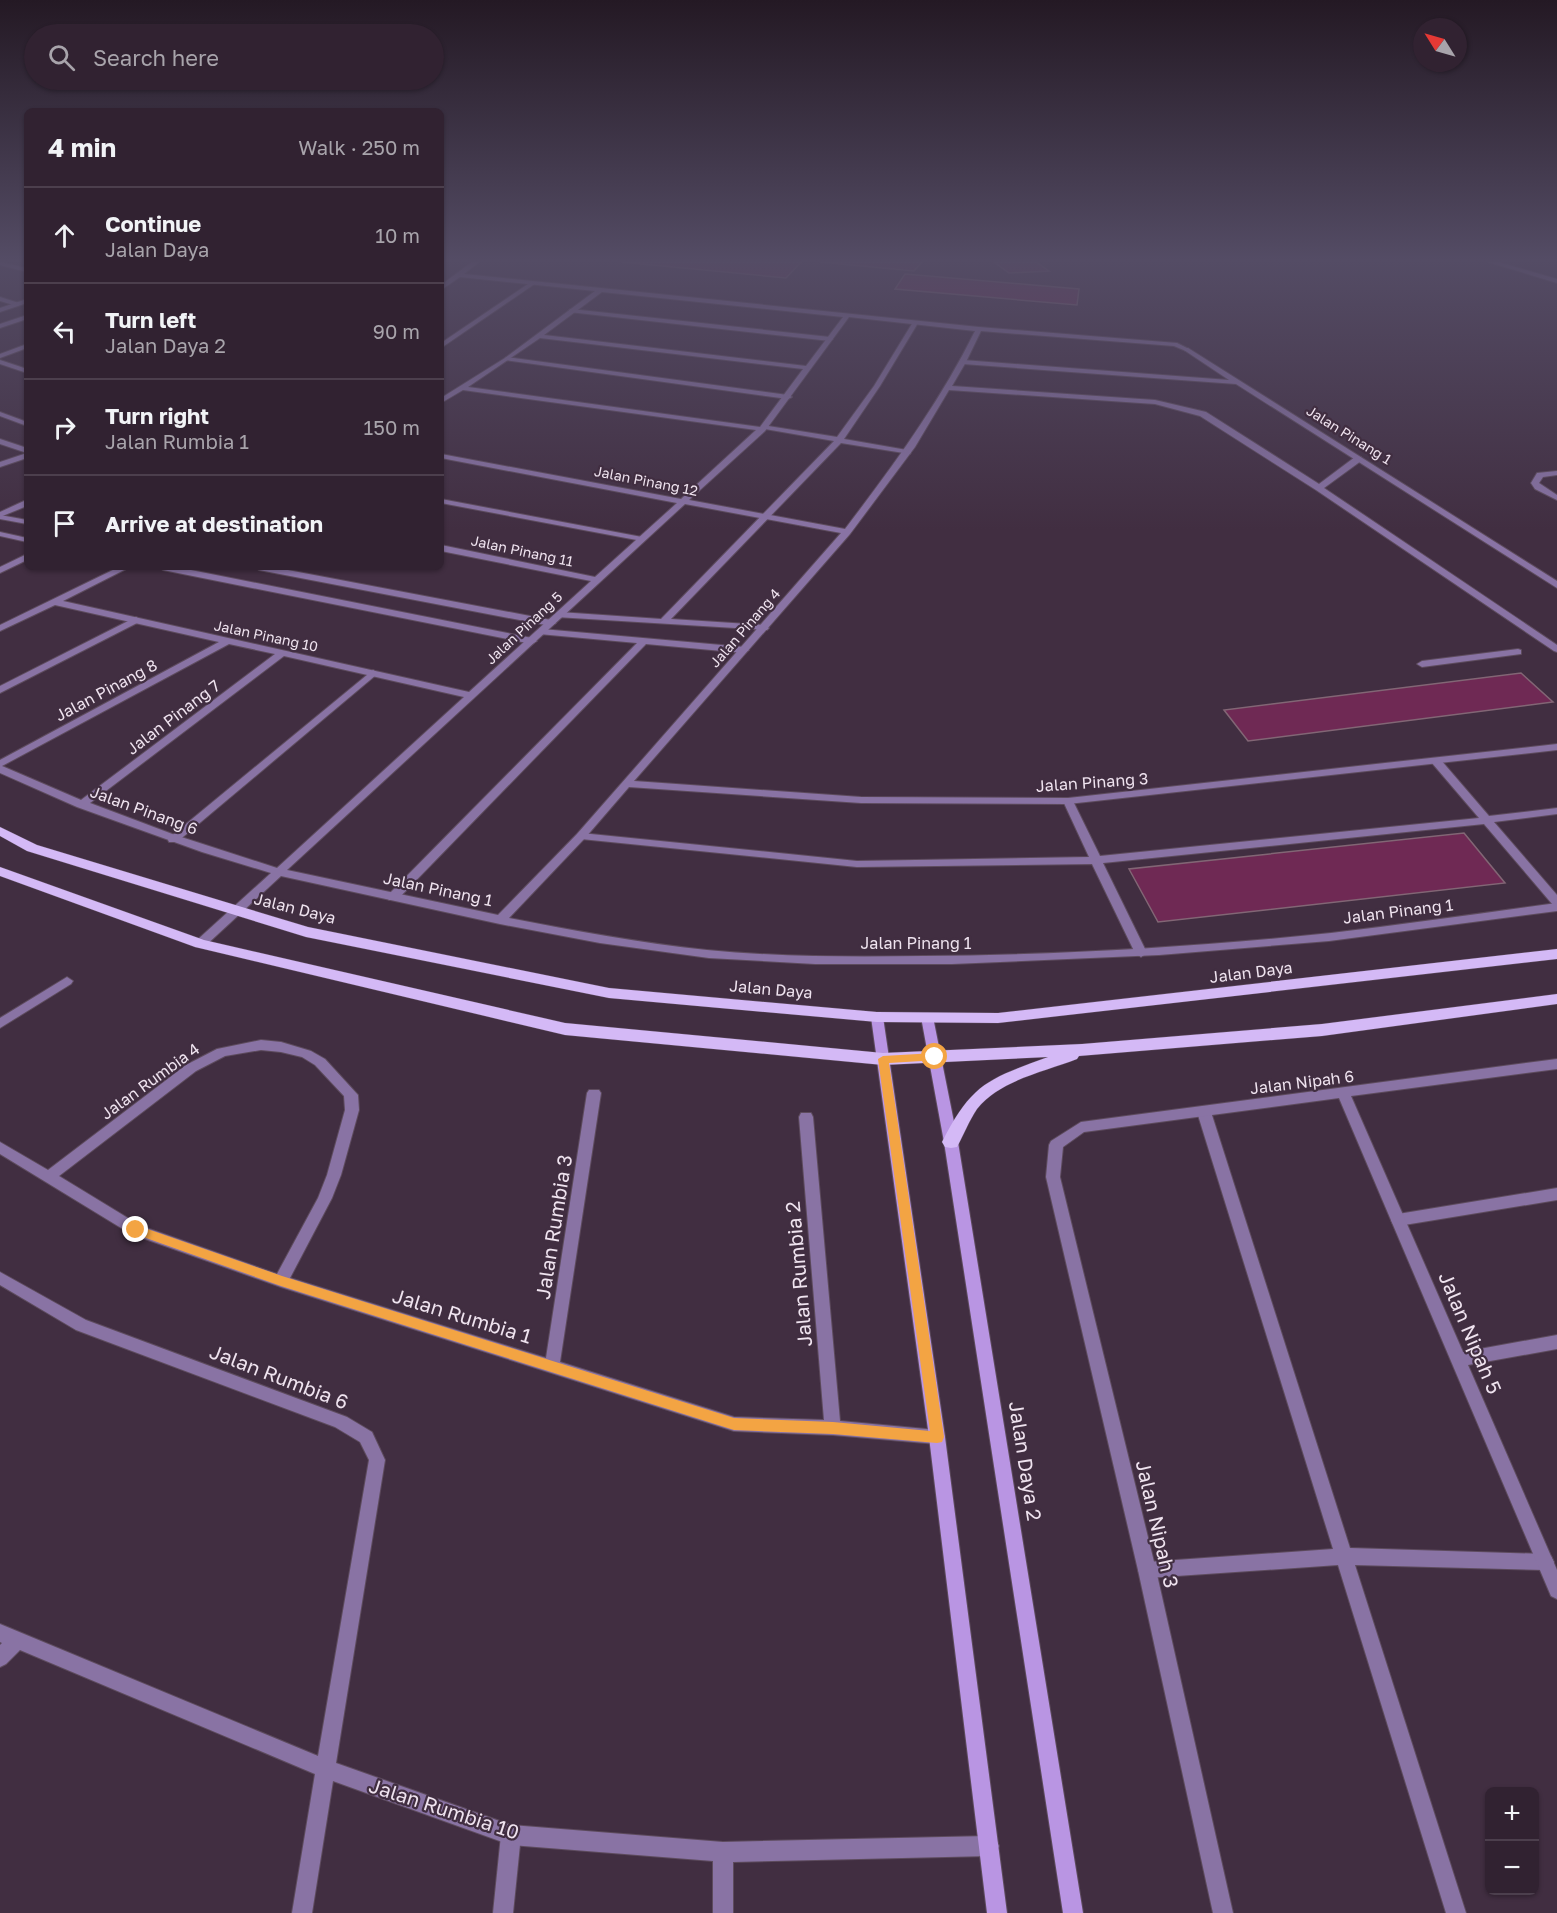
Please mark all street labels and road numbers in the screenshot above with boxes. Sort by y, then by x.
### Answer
street label: Jalan Pinang 1 [1304,402,1395,468]
street label: Jalan Pinang 12 [593,462,699,499]
street label: Jalan Pinang 11 [470,531,575,570]
street label: Jalan Pinang 4 [706,585,783,671]
street label: Jalan Pinang 5 [482,588,565,667]
street label: Jalan Pinang 10 [213,616,320,655]
street label: Jalan Pinang 8 [51,655,161,725]
street label: Jalan Pinang 7 [122,675,224,759]
street label: Jalan Pinang 3 [1035,768,1149,796]
street label: Jalan Pinang 6 [88,781,200,839]
street label: Jalan Pinang 1 [382,868,495,910]
street label: Jalan Daya [252,888,338,928]
street label: Jalan Pinang 1 [1342,894,1455,928]
street label: Jalan Pinang 1 [860,933,972,953]
street label: Jalan Daya [1208,957,1294,987]
street label: Jalan Daya [729,975,813,1003]
street label: Jalan Rumbia 4 [97,1038,203,1124]
street label: Jalan Nipah 6 [1249,1066,1355,1098]
street label: Jalan Rumbia 3 [530,1153,576,1301]
street label: Jalan Rumbia 2 [780,1200,816,1348]
street label: Jalan Nipah 5 [1434,1268,1507,1397]
street label: Jalan Rumbia 1 [390,1283,535,1348]
street label: Jalan Rumbia 6 [207,1339,352,1414]
street label: Jalan Daya 2 [1005,1399,1047,1522]
street label: Jalan Nipah 3 [1132,1457,1184,1590]
street label: Jalan Rumbia 10 [366,1772,522,1844]

